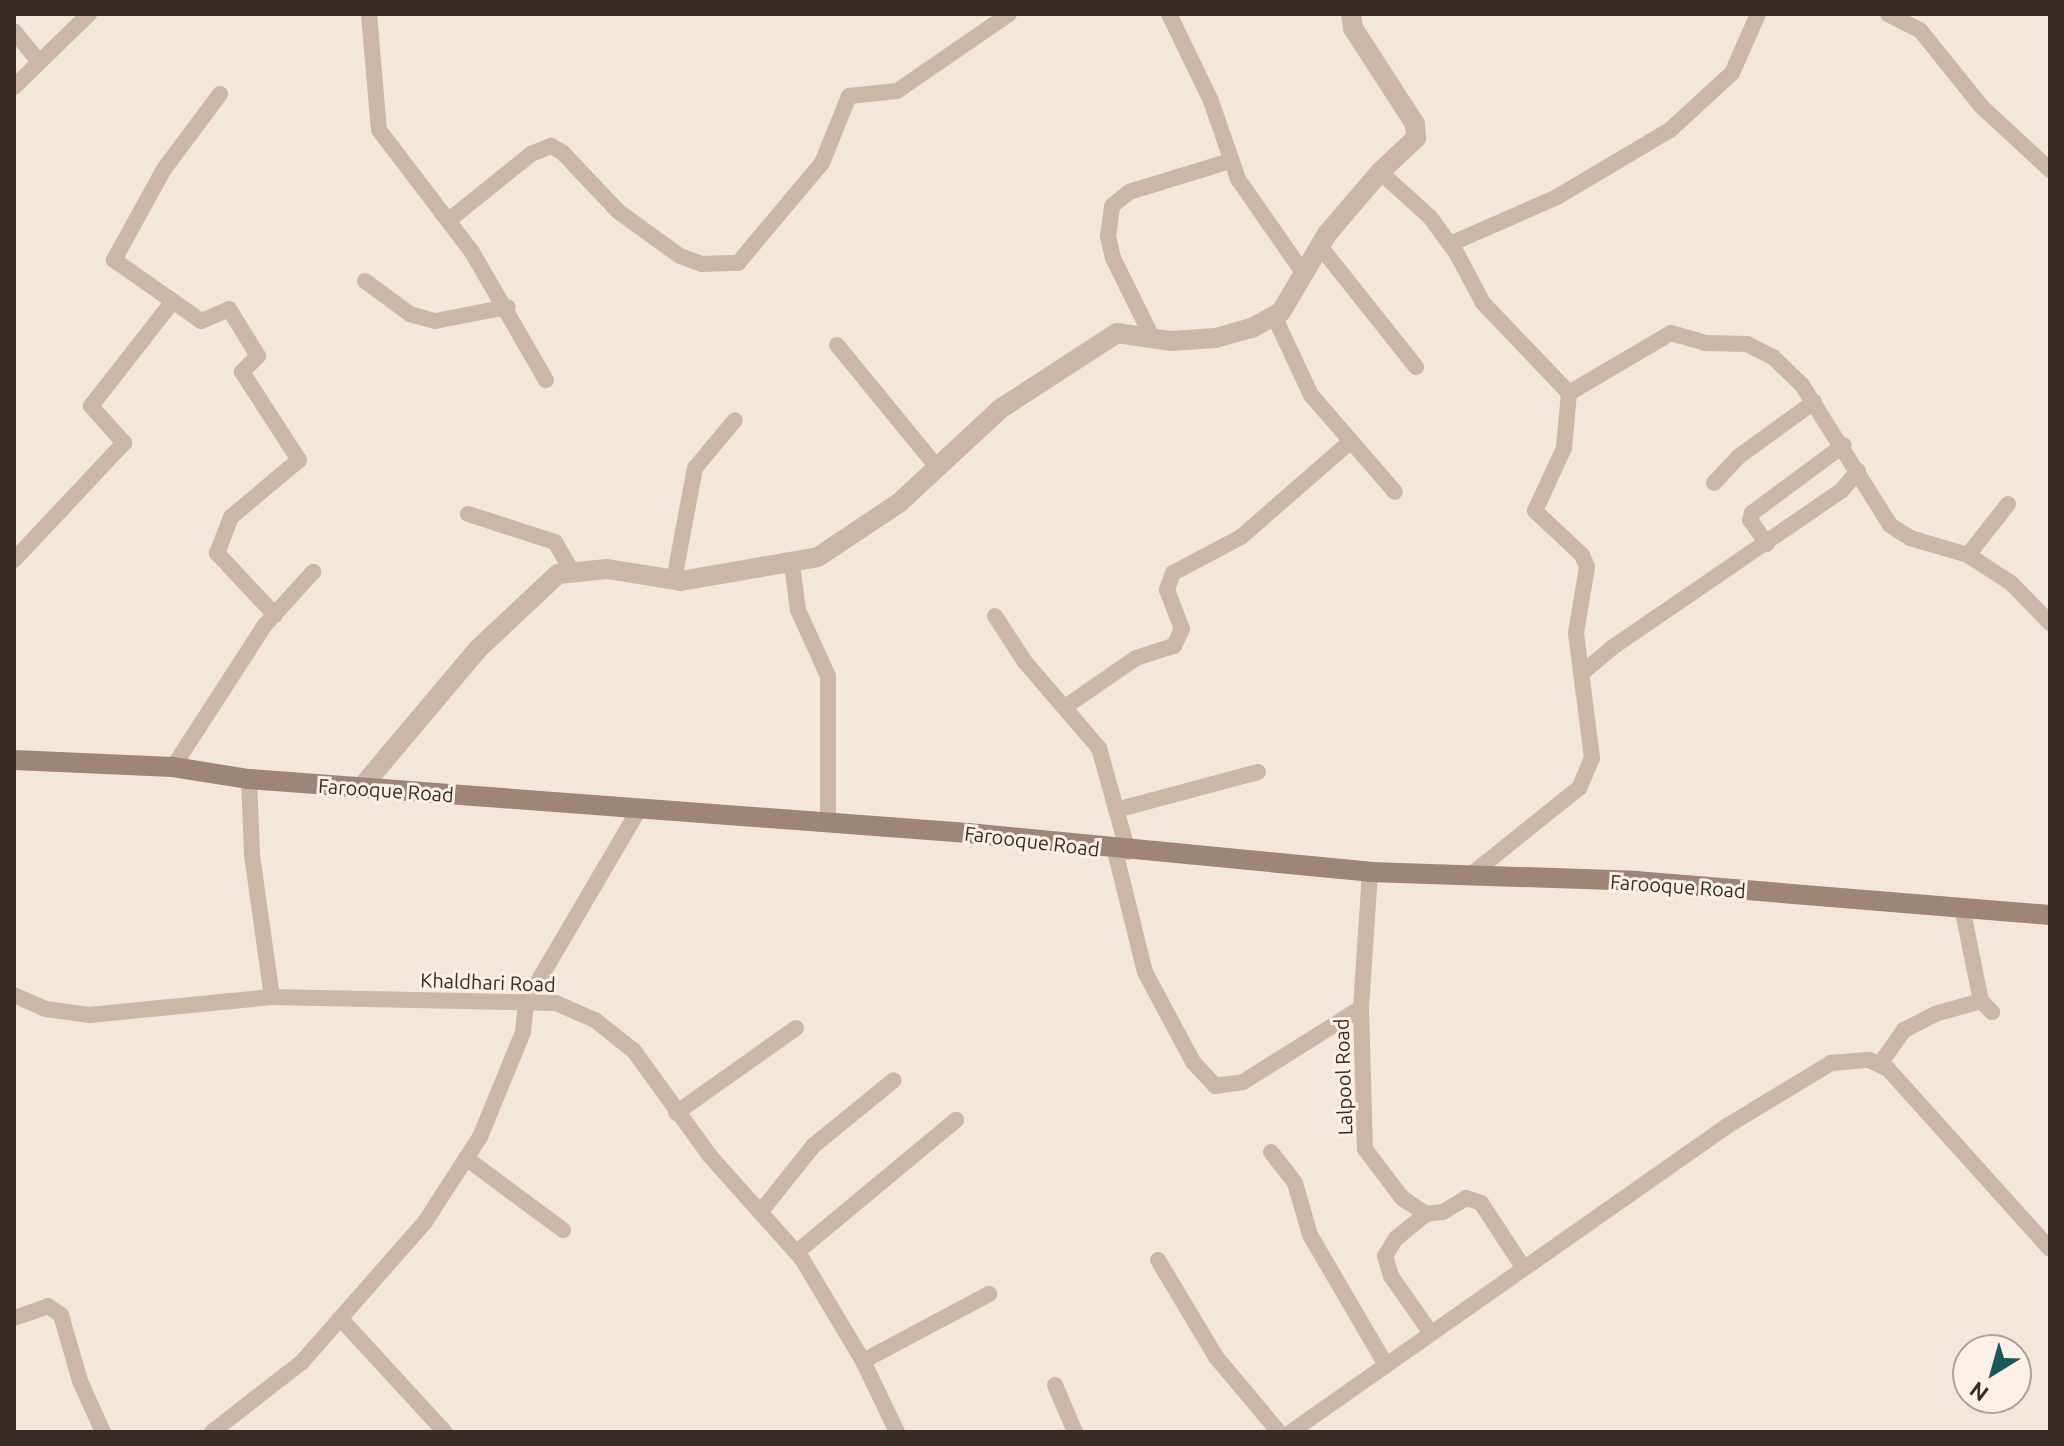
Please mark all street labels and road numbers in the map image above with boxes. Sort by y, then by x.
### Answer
street label: Farooque Road [317,773,455,807]
street label: Farooque Road [963,821,1101,861]
street label: Farooque Road [1609,869,1747,903]
street label: Khaldhari Road [420,968,556,996]
street label: Lalpool Road [1329,1018,1357,1136]

